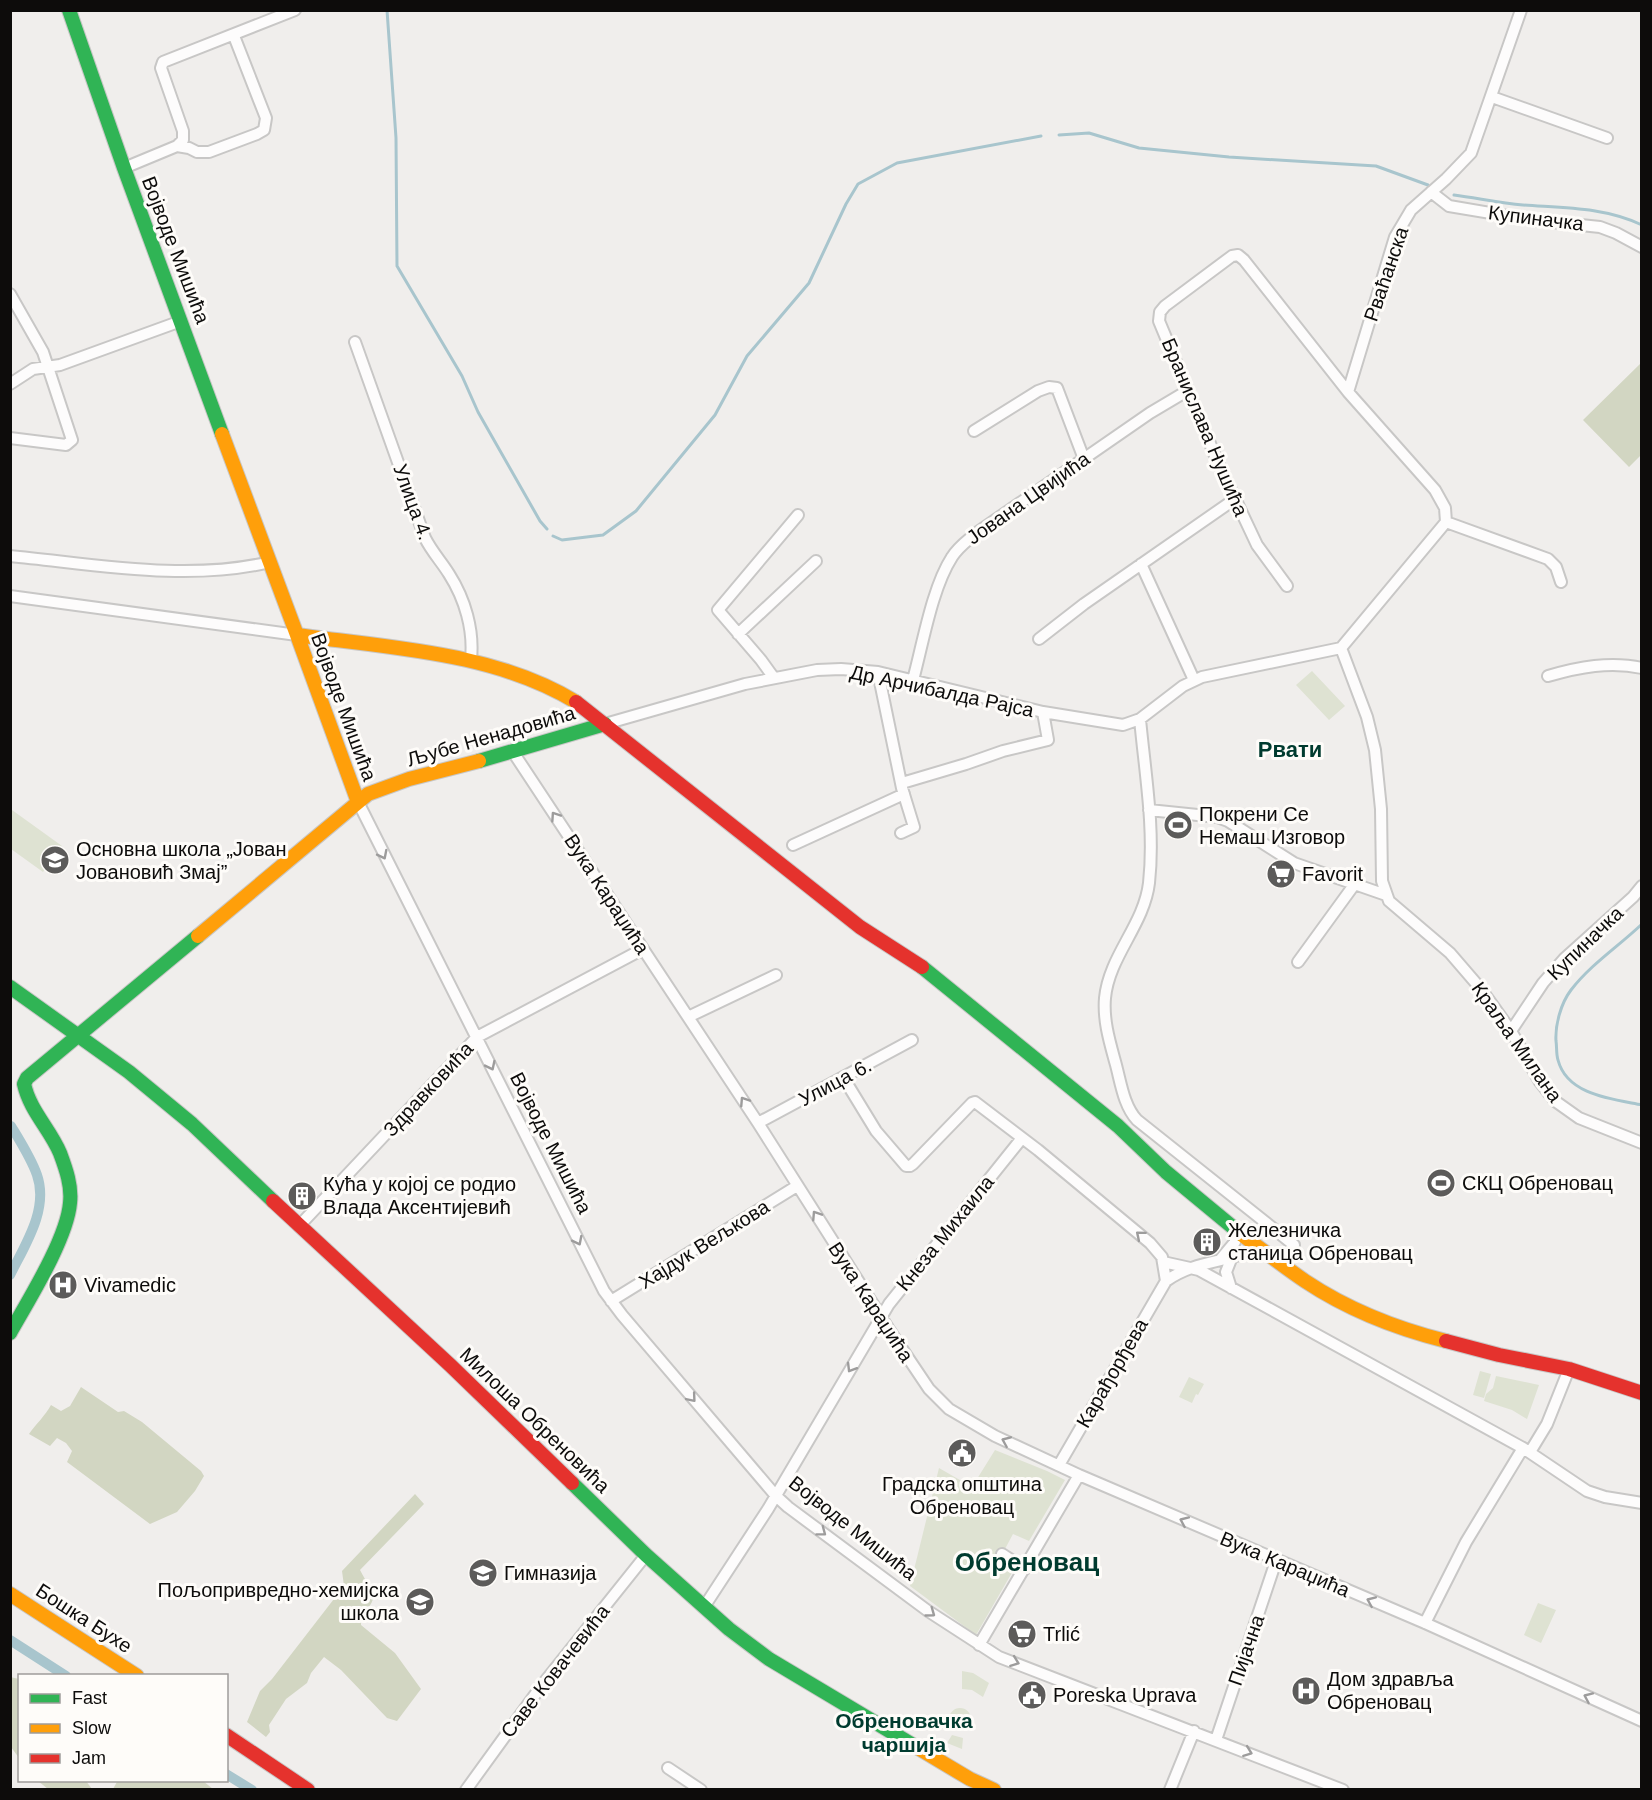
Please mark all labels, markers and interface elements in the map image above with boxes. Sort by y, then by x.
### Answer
street label: Војводе Мишића [138,173,214,327]
street label: Купиначка [1487,201,1586,235]
street label: Рваћанска [1360,223,1413,324]
street label: Бранислава Нушића [1157,335,1253,520]
street label: Јована Цвијића [962,447,1094,549]
street label: Улица 4. [389,461,437,543]
street label: Војводе Мишића [307,630,381,785]
street label: Др Арчибалда Рајса [848,661,1037,721]
street label: Љубе Ненадовића [404,701,578,771]
district label: Рвати [1258,737,1322,762]
place label: Покрени Се Немаш Изговор [1199,803,1345,848]
sports icon: Покрени Се Немаш Изговор [1162,809,1194,841]
one-way arrow [551,812,562,823]
street label: Вука Караџића [560,830,654,959]
place label: Основна школа „Јован Јовановић Змај” [76,838,286,883]
school or university icon: Основна школа „Јован Јовановић Змај” [39,844,71,876]
one-way arrow [376,849,388,860]
supermarket icon: Favorit [1265,858,1297,890]
place label: Favorit [1302,863,1364,885]
street label: Купиначка [1543,901,1628,984]
street label: Краља Милана [1467,978,1567,1107]
street label: Здравковића [379,1037,478,1141]
street label: Улица 6. [795,1054,875,1110]
one-way arrow [484,1060,495,1071]
street label: Војводе Мишића [506,1069,597,1218]
one-way arrow [740,1097,751,1108]
sports icon: СКЦ Обреновац [1425,1167,1457,1199]
street label: Кнеза Михаила [892,1170,999,1295]
place label: СКЦ Обреновац [1462,1172,1613,1194]
place label: Кућа у којој се родио Влада Аксентијевић [323,1173,516,1218]
building icon: Кућа у којој се родио Влада Аксентијевић [286,1180,318,1212]
street label: Хајдук Вељкова [635,1195,774,1293]
one-way arrow [811,1211,823,1221]
place label: Железничка станица Обреновац [1228,1219,1413,1264]
building icon: Железничка станица Обреновац [1191,1226,1223,1258]
one-way arrow [1136,1231,1147,1242]
one-way arrow [571,1234,582,1245]
street label: Вука Караџића [824,1238,918,1367]
hospital icon: Vivamedic [47,1269,79,1301]
place label: Vivamedic [84,1274,176,1296]
street label: Карађорђева [1072,1314,1153,1431]
street label: Милоша Обреновића [456,1343,615,1498]
one-way arrow [847,1362,858,1372]
one-way arrow [685,1391,696,1402]
one-way arrow [1001,1436,1012,1448]
public building icon: Градска општина Обреновац [946,1437,978,1469]
street label: Војводе Мишића [785,1471,922,1585]
place label: Градска општина Обреновац [882,1473,1043,1518]
one-way arrow [1180,1516,1191,1528]
one-way arrow [815,1525,826,1536]
street label: Вука Караџића [1217,1527,1354,1602]
district label: Обреновац [955,1547,1099,1577]
school or university icon: Гимназија [467,1557,499,1589]
place label: Гимназија [504,1562,597,1584]
street label: Бошка Бухе [32,1579,136,1657]
place label: Пољопривредно-хемијска школа [158,1579,400,1624]
school or university icon: Пољопривредно-хемијска школа [404,1586,436,1618]
one-way arrow [1367,1596,1378,1608]
street label: Саве Ковачевића [496,1600,614,1742]
one-way arrow [924,1605,935,1616]
street label: Пијачна [1224,1611,1269,1688]
supermarket icon: Trlić [1006,1618,1038,1650]
place label: Trlić [1043,1623,1080,1645]
one-way arrow [1008,1655,1019,1667]
place label: Дом здравља Обреновац [1327,1668,1455,1713]
legend [18,1674,228,1782]
hospital icon: Дом здравља Обреновац [1290,1675,1322,1707]
public building icon: Poreska Uprava [1016,1679,1048,1711]
place label: Poreska Uprava [1053,1684,1197,1706]
text: Fast [72,1688,107,1708]
one-way arrow [1584,1692,1595,1704]
district label: Обреновачка чаршија [835,1709,973,1756]
text: Slow [72,1718,112,1738]
one-way arrow [1242,1745,1253,1757]
text: Jam [72,1748,106,1768]

